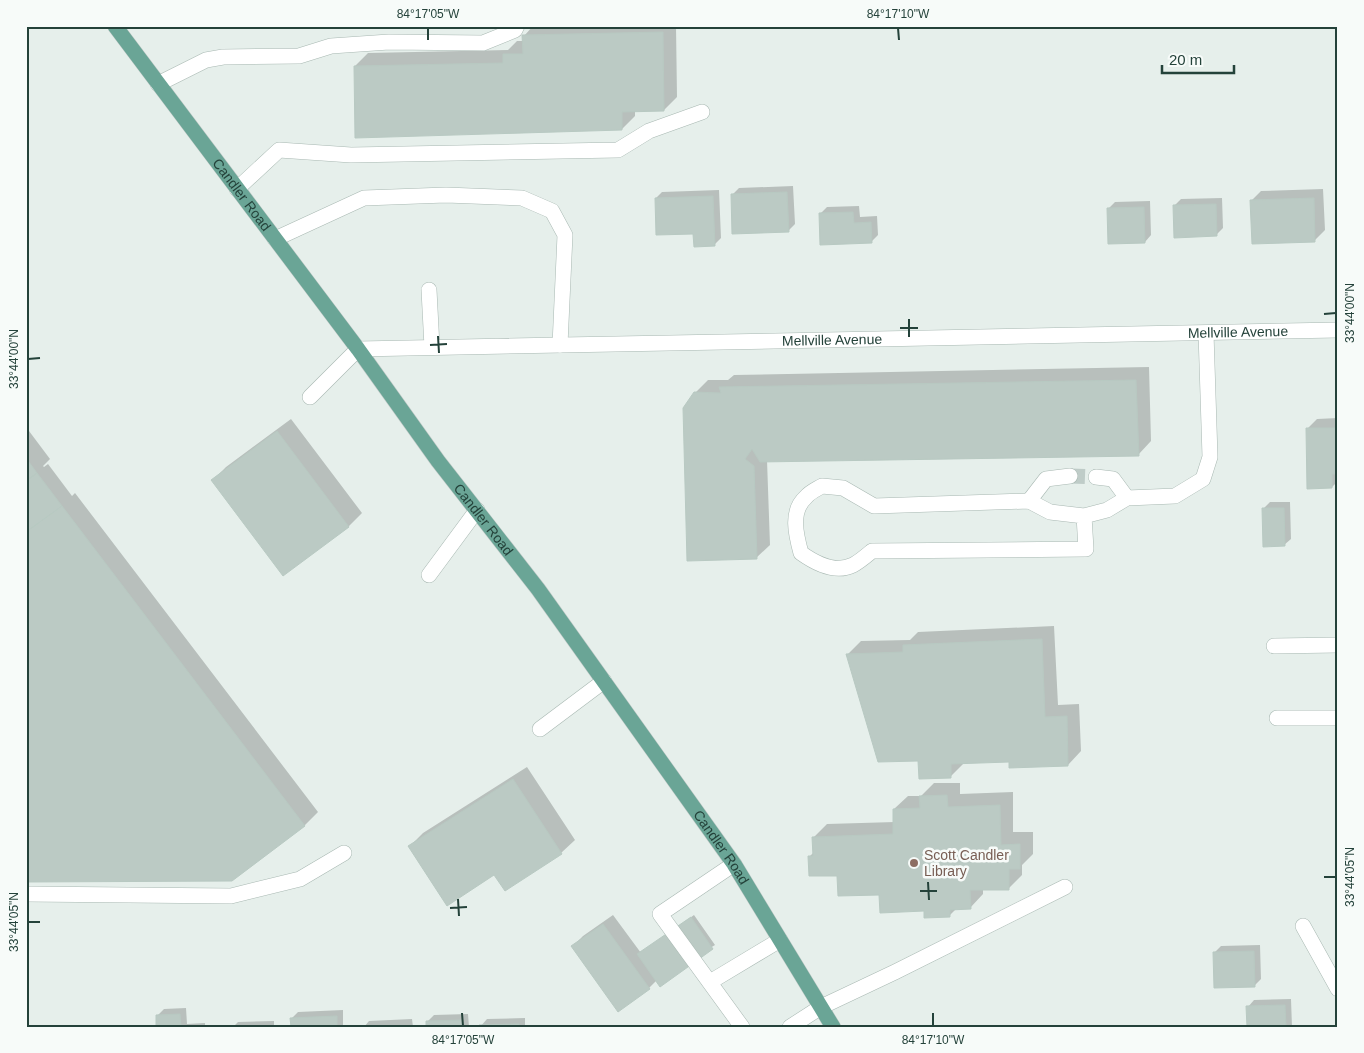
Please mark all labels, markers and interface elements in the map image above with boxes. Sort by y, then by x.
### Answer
text: 84°17'05"W [397,7,460,21]
text: 84°17'10"W [867,7,930,21]
scale bar [1162,42,1234,74]
text: 20 m [1169,51,1202,68]
street label: Candler Road [209,155,274,234]
text: 33°44'00"N [1343,283,1357,343]
street label: Mellville Avenue [1188,323,1288,341]
text: 33°44'00"N [7,329,21,389]
street label: Mellville Avenue [782,331,883,349]
street label: Candler Road [451,480,517,558]
street label: Candler Road [690,807,752,887]
place label: Scott Candler Library [924,847,1009,879]
text: 33°44'05"N [1343,847,1357,907]
marker: Scott Candler Library [908,857,920,869]
text: 33°44'05"N [7,892,21,952]
text: 84°17'05"W [432,1033,495,1047]
text: 84°17'10"W [902,1033,965,1047]

